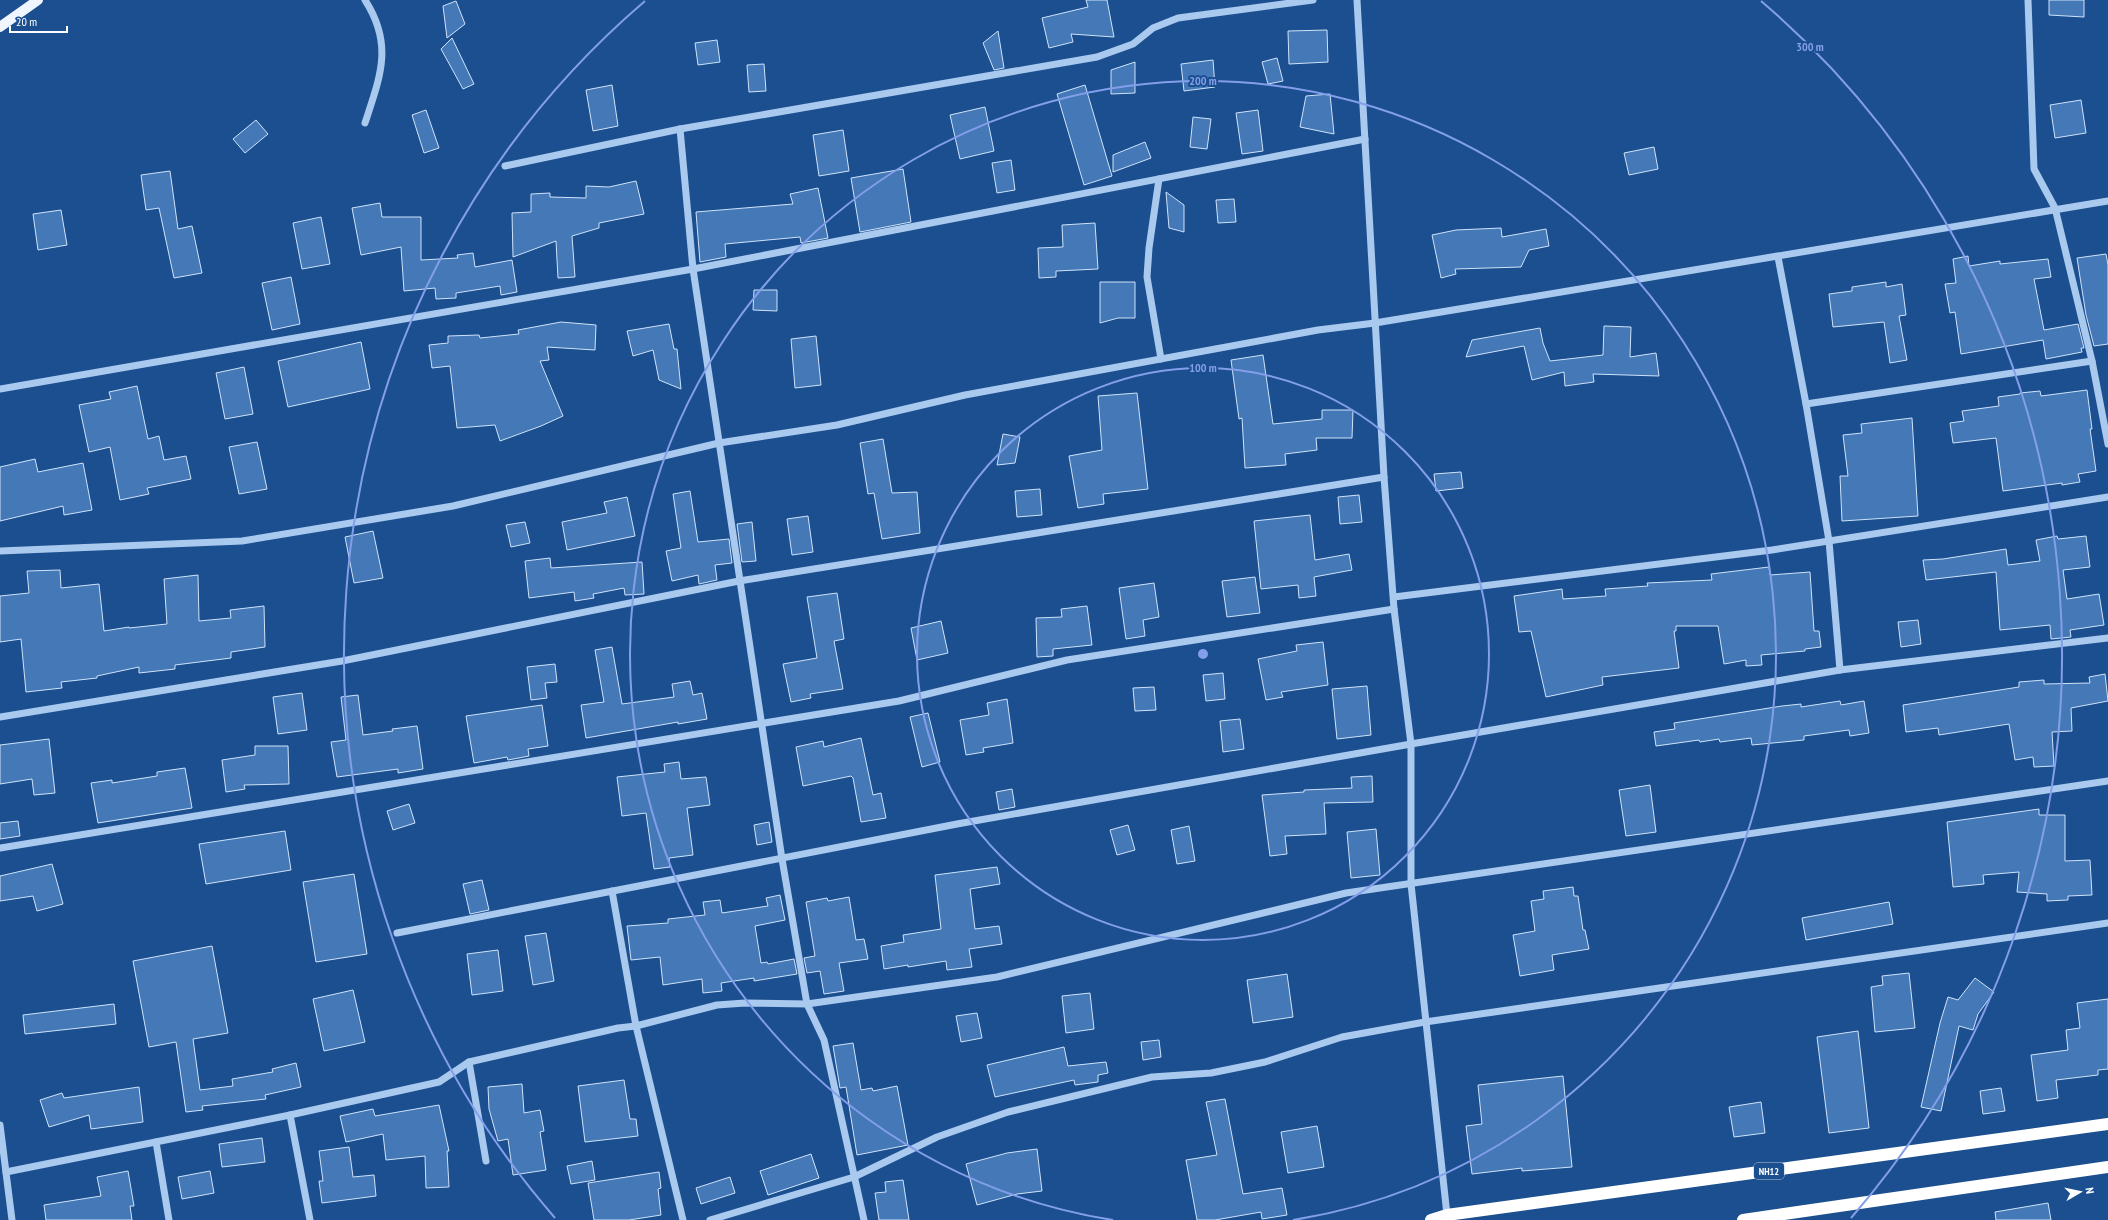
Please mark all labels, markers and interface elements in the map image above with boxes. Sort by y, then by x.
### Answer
scale bar [10,8,67,34]
text: 20 m [16,14,37,29]
text: 300 m [1796,39,1824,54]
text: 200 m [1189,73,1217,88]
text: 100 m [1189,360,1217,375]
centre of rings [1196,647,1210,661]
road number: NH12 [1754,1163,1784,1179]
north arrow [2060,1172,2100,1212]
text: N [2082,1186,2097,1195]

